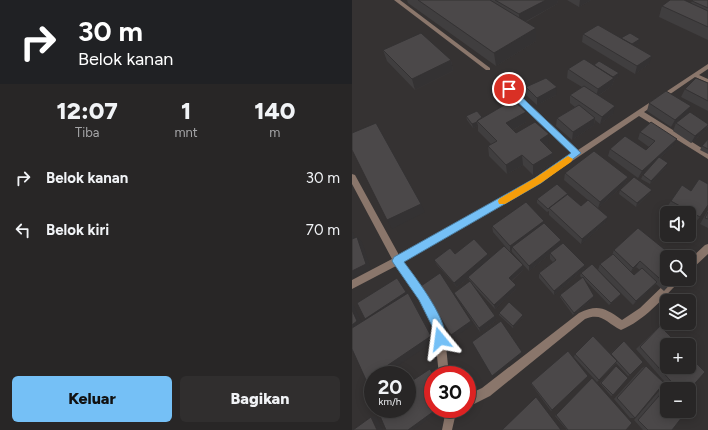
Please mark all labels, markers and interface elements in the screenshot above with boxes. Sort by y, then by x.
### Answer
text: 30 m [78,14,143,48]
icon: right [12,16,64,68]
text: Belok kanan [78,48,173,70]
pin [492,72,526,106]
icon: arrive [498,78,520,100]
text: 12:07 [57,96,118,125]
text: 1 [181,96,191,125]
text: 140 [254,96,295,125]
text: Tiba [75,125,99,140]
text: mnt [174,125,198,140]
text: m [269,125,280,140]
icon: right [12,167,34,189]
text: Belok kanan [46,169,128,187]
text: 30 m [306,169,340,187]
map controls [660,206,696,418]
button: sound [660,206,696,242]
icon: left [12,219,34,241]
text: Belok kiri [46,221,109,239]
text: 70 m [306,221,340,239]
button: search [660,250,696,286]
button: layers [660,294,696,330]
position arrow [419,318,461,360]
button: + [660,338,696,374]
speed limit sign: 30 [424,366,476,418]
text: 20 [378,375,402,399]
button: Keluar [12,376,172,422]
button: Bagikan [180,376,340,422]
button: − [660,382,696,418]
text: km/h [379,395,401,408]

